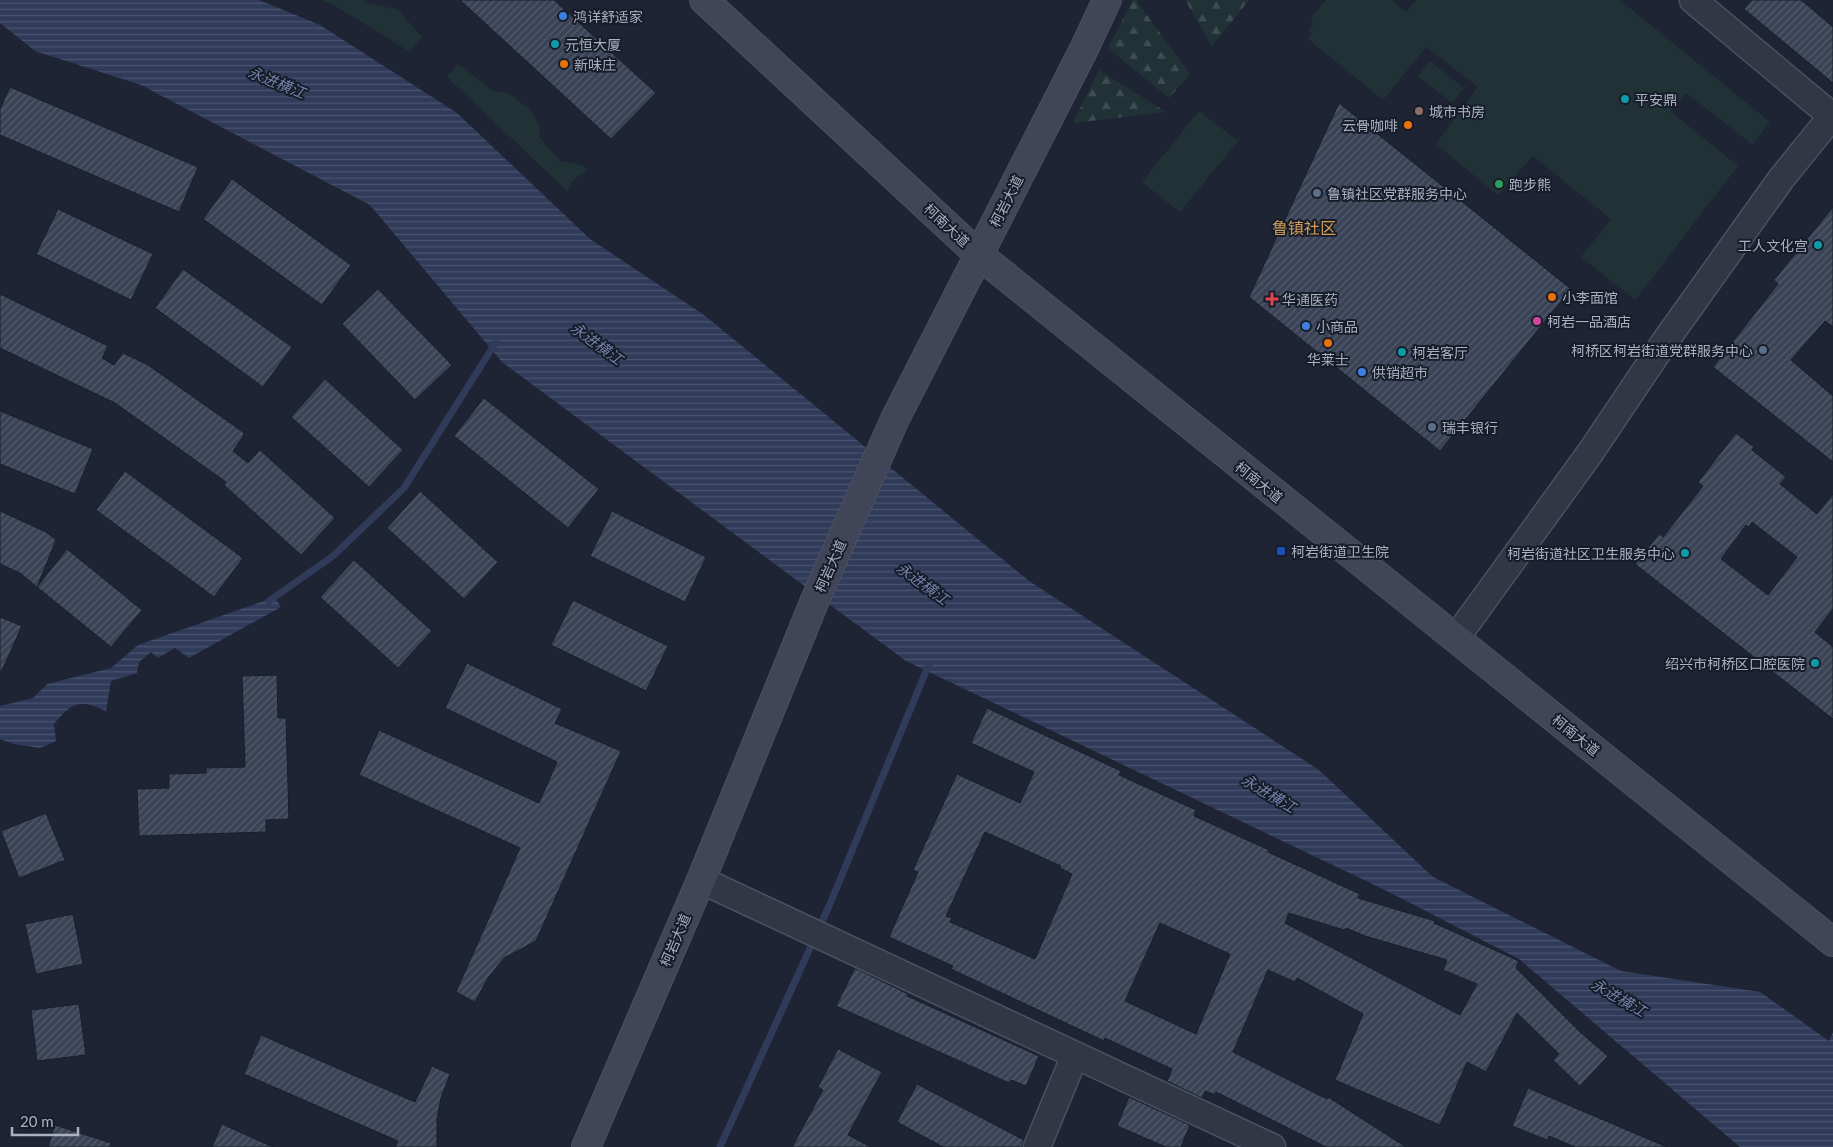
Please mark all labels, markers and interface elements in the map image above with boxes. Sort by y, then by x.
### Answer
place label: 鸿详舒适家 [573,8,643,25]
marker: 鸿详舒适家 [557,10,569,22]
place label: 元恒大厦 [565,36,621,53]
marker: 元恒大厦 [549,38,561,50]
place label: 新味庄 [574,56,616,73]
marker: 新味庄 [558,58,570,70]
water label: 永进横江 [246,62,310,102]
place label: 平安鼎 [1635,91,1677,108]
marker: 平安鼎 [1619,93,1631,105]
place label: 城市书房 [1429,103,1485,120]
marker: 城市书房 [1413,105,1425,117]
place label: 云骨咖啡 [1342,117,1398,134]
marker: 云骨咖啡 [1402,119,1414,131]
street label: 柯岩大道 [986,172,1026,230]
place label: 跑步熊 [1509,176,1551,193]
marker: 跑步熊 [1493,178,1505,190]
place label: 鲁镇社区党群服务中心 [1327,185,1467,202]
marker: 鲁镇社区党群服务中心 [1311,187,1323,199]
street label: 柯南大道 [921,200,973,250]
district label: 鲁镇社区 [1272,218,1336,237]
place label: 工人文化宫 [1738,237,1808,254]
marker: 工人文化宫 [1812,239,1824,251]
place label: 小李面馆 [1562,289,1618,306]
place label: 华通医药 [1282,291,1338,308]
marker: 小李面馆 [1546,291,1558,303]
marker: 华通医药 [1266,293,1278,305]
place label: 柯岩一品酒店 [1547,313,1631,330]
marker: 柯岩一品酒店 [1531,315,1543,327]
water label: 永进横江 [567,318,628,369]
place label: 小商品 [1316,318,1358,335]
marker: 小商品 [1300,320,1312,332]
marker: 华莱士 [1322,337,1334,349]
place label: 柯桥区柯岩街道党群服务中心 [1571,342,1753,359]
place label: 柯岩客厅 [1412,344,1468,361]
marker: 柯桥区柯岩街道党群服务中心 [1757,344,1769,356]
marker: 柯岩客厅 [1396,346,1408,358]
place label: 华莱士 [1307,351,1349,368]
place label: 供销超市 [1372,364,1428,381]
marker: 供销超市 [1356,366,1368,378]
place label: 瑞丰银行 [1442,419,1498,436]
marker: 瑞丰银行 [1426,421,1438,433]
street label: 柯南大道 [1232,458,1286,506]
street label: 柯岩大道 [811,537,849,595]
place label: 柯岩街道卫生院 [1291,543,1389,560]
marker: 柯岩街道卫生院 [1275,545,1287,557]
place label: 柯岩街道社区卫生服务中心 [1507,545,1675,562]
marker: 柯岩街道社区卫生服务中心 [1679,547,1691,559]
water label: 永进横江 [893,558,954,609]
place label: 绍兴市柯桥区口腔医院 [1665,655,1805,672]
marker: 绍兴市柯桥区口腔医院 [1809,657,1821,669]
street label: 柯南大道 [1549,711,1603,759]
water label: 永进横江 [1239,770,1301,817]
street label: 柯岩大道 [656,911,694,969]
water label: 永进横江 [1589,974,1651,1021]
scale bar [12,1104,79,1136]
text: 20 m [20,1112,54,1130]

